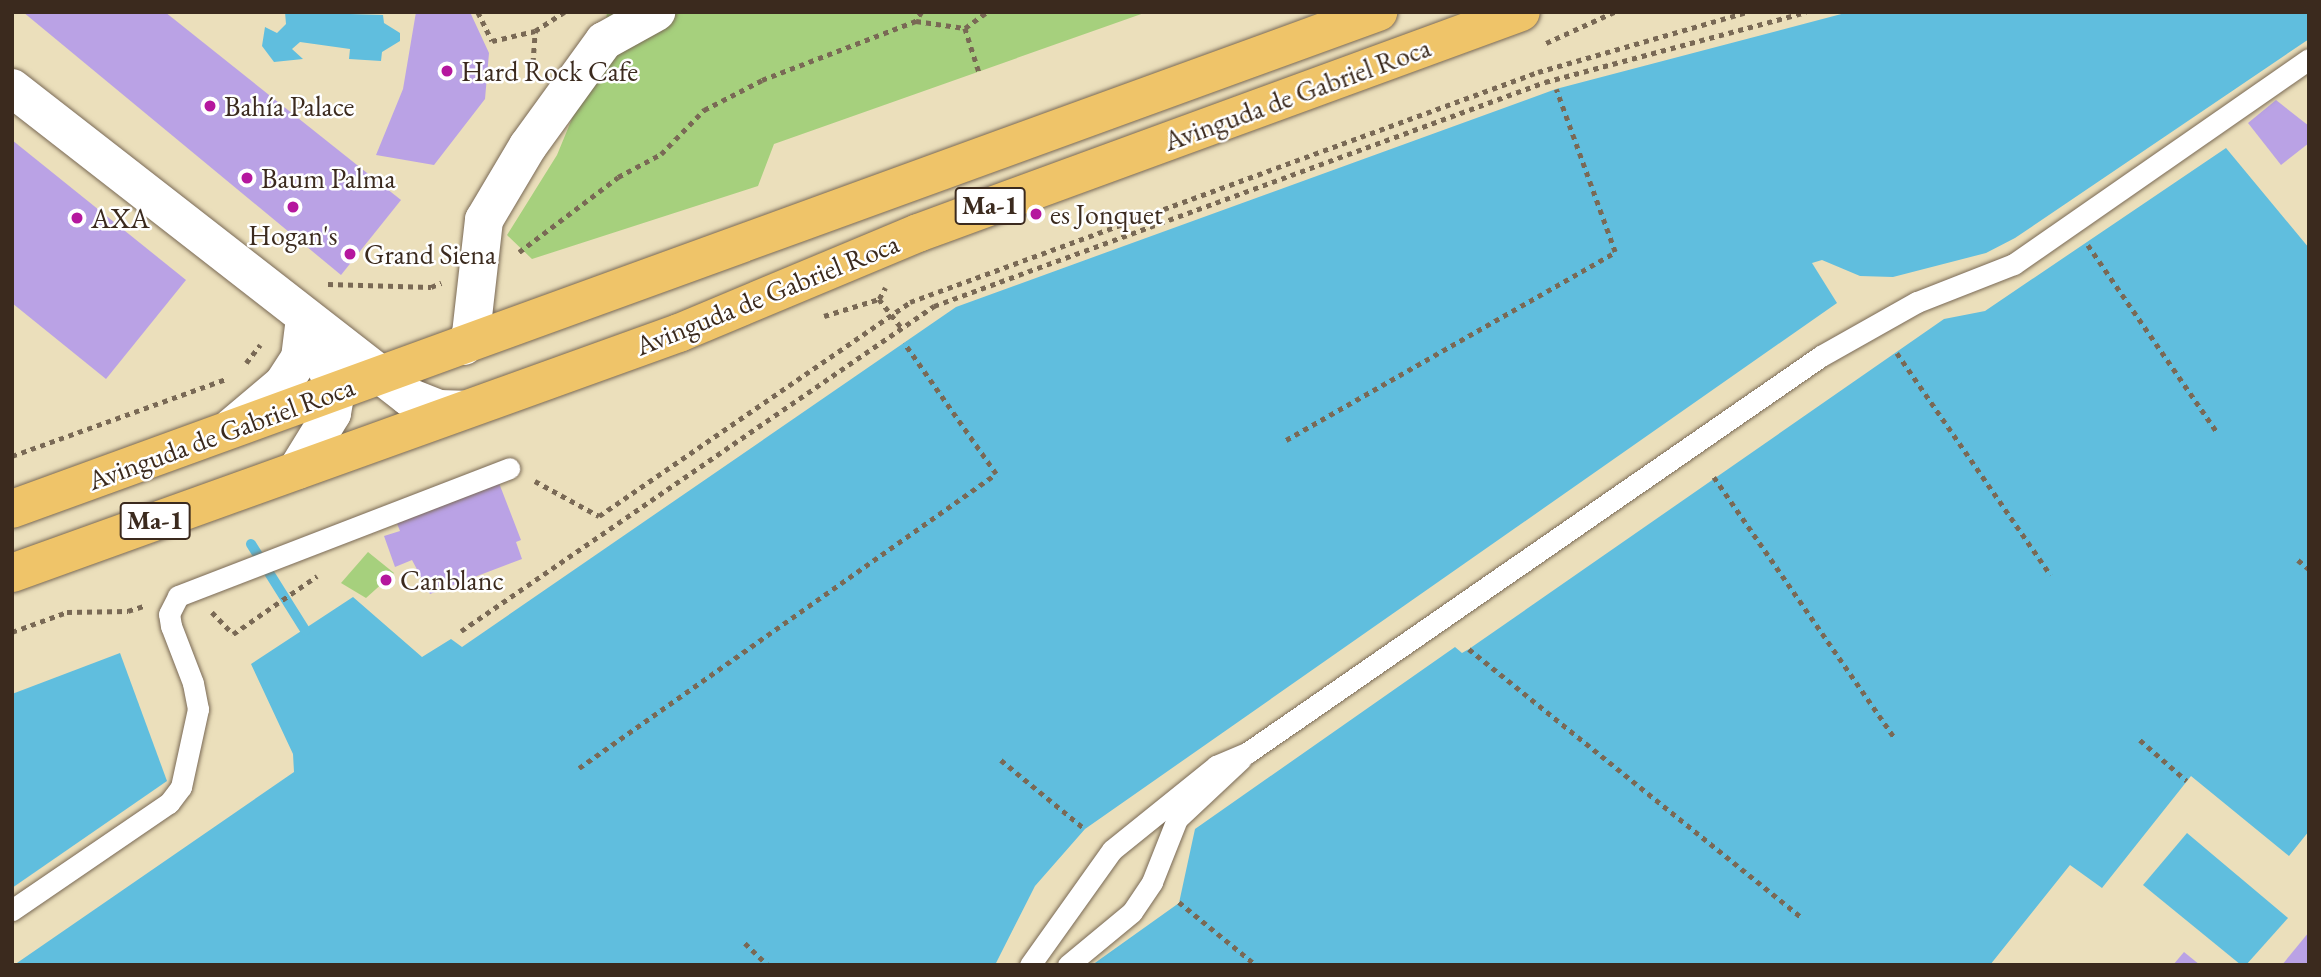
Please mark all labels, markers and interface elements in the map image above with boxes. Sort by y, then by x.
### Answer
street label: Avinguda de Gabriel Roca [1159,30,1435,158]
place label: Hard Rock Cafe [461,54,638,88]
marker: Hard Rock Cafe [439,63,455,79]
place label: Bahía Palace [224,89,355,123]
marker: Bahía Palace [202,98,218,114]
place label: Baum Palma [261,161,396,195]
marker: Baum Palma [239,170,255,186]
road number: Ma-1 [953,183,1027,228]
place label: es Jonquet [1050,197,1163,231]
marker: Hogan's [285,199,301,215]
place label: AXA [91,201,150,235]
marker: es Jonquet [1028,206,1044,222]
marker: AXA [69,210,85,226]
place label: Hogan's [248,218,338,252]
street label: Avinguda de Gabriel Roca [630,226,904,362]
place label: Grand Siena [364,237,496,271]
marker: Grand Siena [342,246,358,262]
street label: Avinguda de Gabriel Roca [83,369,359,497]
road number: Ma-1 [118,499,192,544]
place label: Canblanc [400,563,504,597]
marker: Canblanc [378,572,394,588]

